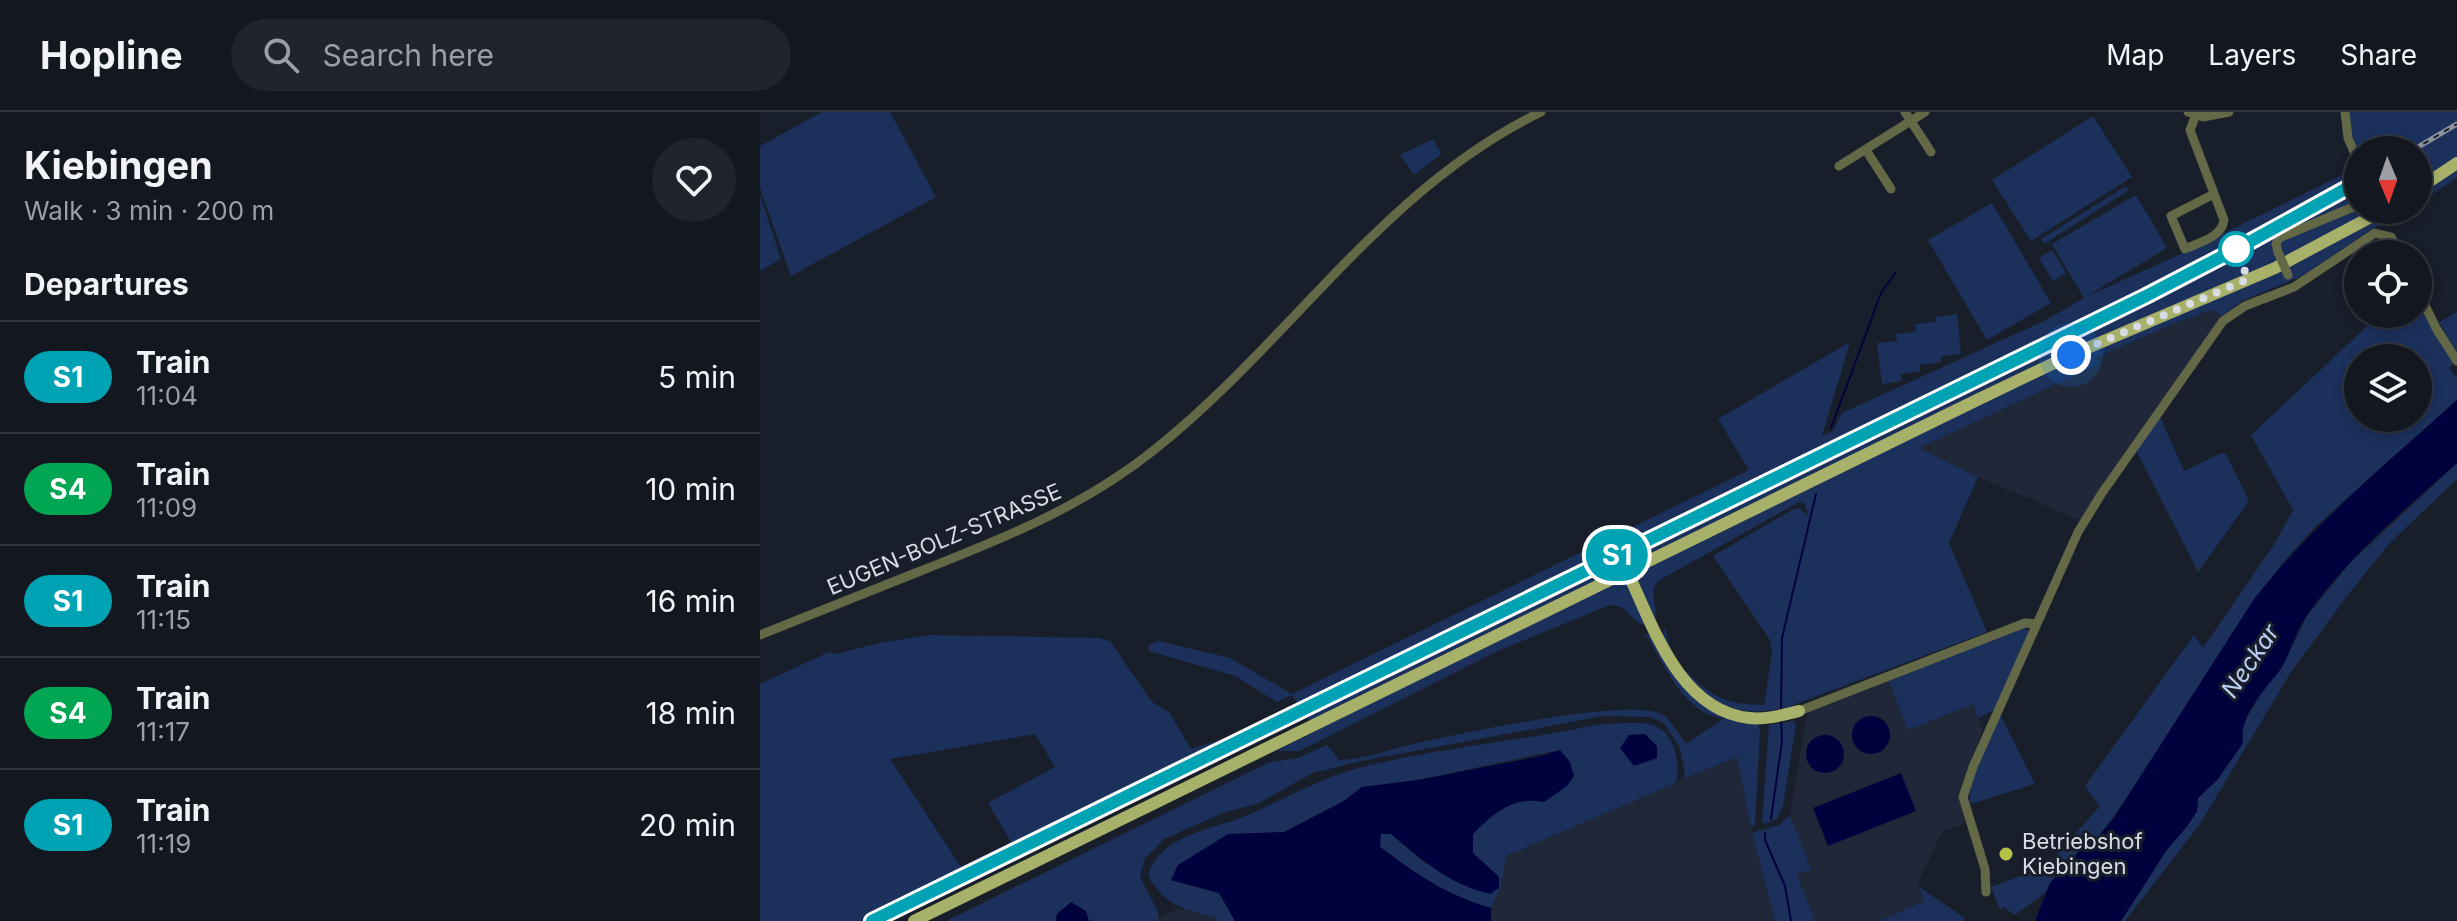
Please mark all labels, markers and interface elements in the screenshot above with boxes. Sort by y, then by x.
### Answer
search box [231,19,791,91]
text: Hopline [40,32,183,78]
icon: search [259,33,303,77]
text: Search here [323,37,494,73]
text: Map [2106,38,2164,72]
text: Layers [2208,38,2296,72]
text: Share [2340,38,2417,72]
north arrow [2344,136,2432,224]
map controls [2344,136,2432,432]
button: heart [652,138,736,222]
text: Kiebingen [24,142,213,188]
text: Walk · 3 min · 200 m [24,195,274,226]
unlabelled marker [2219,232,2253,266]
button: locate [2344,240,2432,328]
text: Departures [24,266,189,302]
your location [2051,335,2091,375]
text: Train [136,344,210,380]
button: layers [2344,344,2432,432]
text: 5 min [658,359,736,395]
text: S1 [53,360,83,394]
text: 11:04 [136,380,198,411]
text: Train [136,456,210,492]
text: 10 min [645,471,736,507]
text: S4 [49,472,87,506]
street label: EUGEN-BOLZ-STRASSE [823,478,1065,600]
text: 11:09 [136,492,197,523]
line badge: S1 [1581,529,1653,581]
text: S1 [1602,538,1632,572]
text: Train [136,568,210,604]
text: 16 min [645,583,736,619]
text: S1 [53,584,83,618]
text: 11:15 [136,604,191,635]
water label: Neckar [2215,618,2285,703]
text: Train [136,680,210,716]
text: 18 min [646,695,736,731]
text: S4 [49,696,87,730]
text: 11:17 [136,716,190,747]
text: Train [136,792,210,828]
text: 20 min [639,807,736,843]
text: S1 [53,808,83,842]
text: 11:19 [136,828,191,859]
place label: Betriebshof Kiebingen [2022,828,2143,879]
marker: Betriebshof Kiebingen [1997,845,2015,863]

